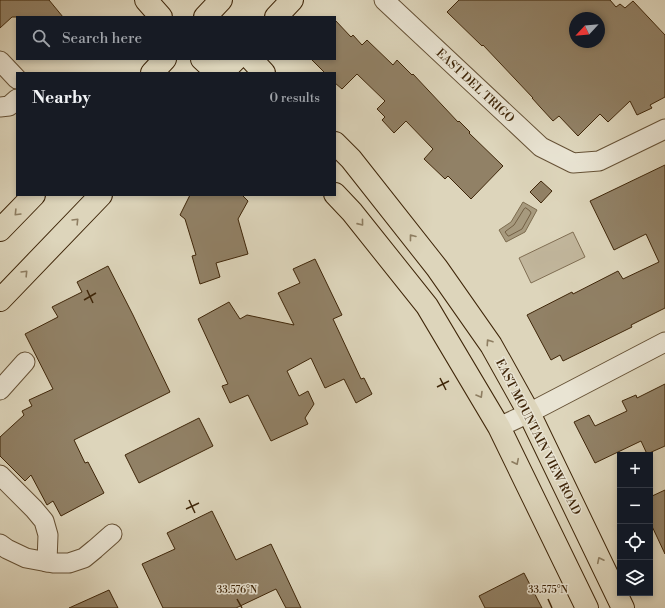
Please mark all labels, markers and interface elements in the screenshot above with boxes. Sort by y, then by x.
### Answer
north arrow [569,12,605,48]
search box [16,16,336,60]
icon: search [30,27,52,49]
text: Search here [62,29,142,48]
street label: EAST DEL TRIGO [433,46,517,126]
text: Nearby [32,87,91,109]
text: 0 results [269,90,320,106]
one-way arrow [14,208,22,216]
one-way arrow [71,218,79,226]
one-way arrow [356,219,363,226]
one-way arrow [410,235,417,242]
one-way arrow [20,270,28,278]
one-way arrow [486,339,494,346]
street label: EAST MOUNTAIN VIEW ROAD [492,356,584,518]
one-way arrow [475,391,482,398]
map controls [617,452,653,596]
button: + [617,452,653,488]
one-way arrow [511,457,519,465]
button: − [617,488,653,524]
button: locate [617,524,653,560]
one-way arrow [597,557,605,565]
button: layers [617,560,653,596]
text: 33.576°N [217,584,258,596]
text: 33.575°N [528,584,568,596]

